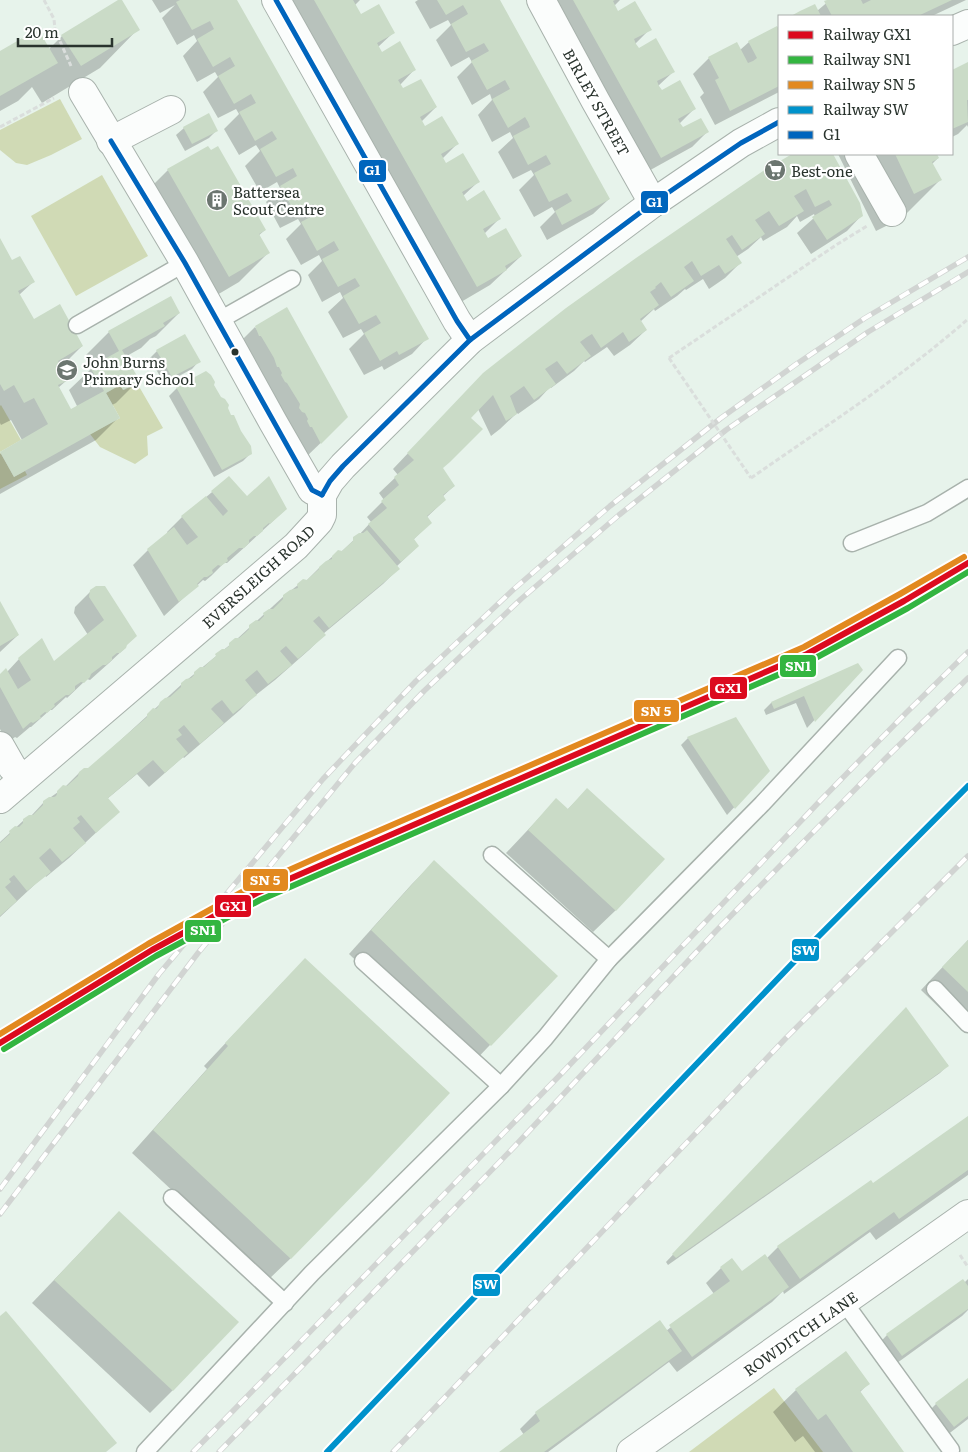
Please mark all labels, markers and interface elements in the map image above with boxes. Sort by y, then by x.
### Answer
scale bar [18,15,111,47]
legend [778,15,953,155]
text: 20 m [25,20,59,43]
text: Railway GX1 [823,22,911,45]
street label: BIRLEY STREET [558,44,636,160]
text: Railway SN1 [823,47,911,70]
text: Railway SN 5 [823,72,916,95]
text: Railway SW [823,97,909,120]
text: G1 [823,122,840,145]
supermarket icon: Best-one [763,158,787,182]
line badge: G1 [358,159,387,183]
text: G1 [364,159,380,179]
place label: Best-one [791,159,853,182]
place label: Battersea Scout Centre [233,180,325,220]
building icon: Battersea Scout Centre [205,188,229,212]
line badge: G1 [640,190,669,214]
text: G1 [646,191,662,211]
unlabelled marker [230,347,240,357]
place label: John Burns Primary School [83,350,194,390]
school or university icon: John Burns Primary School [55,358,79,382]
street label: EVERSLEIGH ROAD [196,519,320,633]
line badge: SN1 [779,654,817,678]
text: SN1 [785,655,811,675]
line badge: GX1 [709,676,748,700]
text: GX1 [714,677,742,697]
line badge: SN 5 [633,699,680,723]
text: SN 5 [641,700,672,720]
line badge: SN 5 [242,868,289,892]
text: SN 5 [250,869,281,889]
line badge: GX1 [214,894,252,918]
text: GX1 [219,895,247,915]
line badge: SN1 [184,919,222,943]
text: SN1 [190,919,216,939]
line badge: SW [791,938,820,962]
text: SW [793,939,817,959]
line badge: SW [472,1273,501,1297]
text: SW [474,1273,498,1293]
street label: ROWDITCH LANE [738,1285,862,1381]

